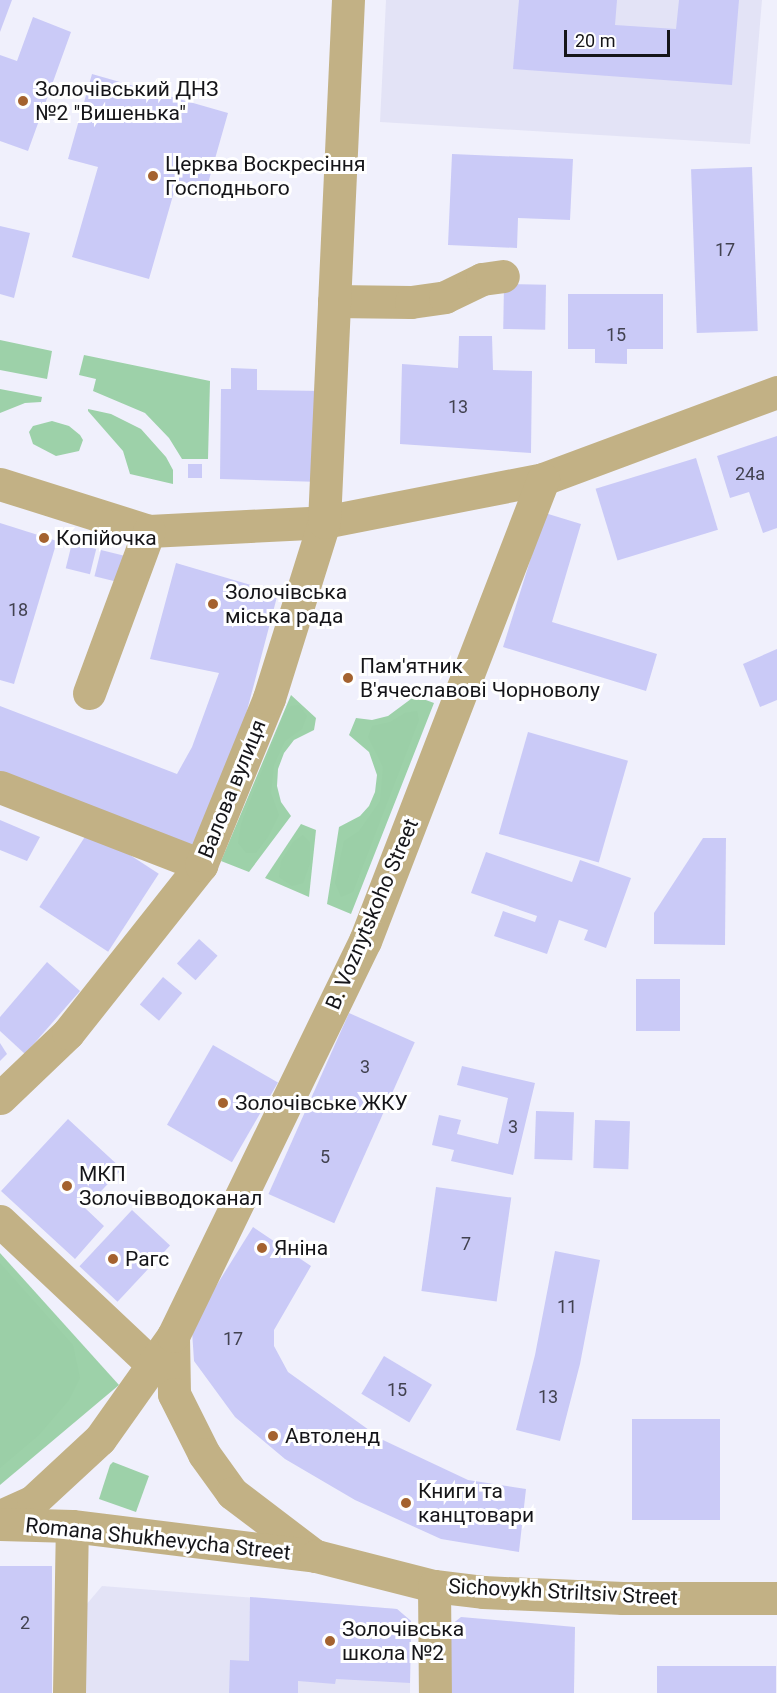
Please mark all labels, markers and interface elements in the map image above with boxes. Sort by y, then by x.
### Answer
scale bar [567,18,674,56]
text: 20 m [575,30,615,51]
place label: Золочівський ДНЗ №2 "Вишенька" [35,76,218,126]
marker: Золочівський ДНЗ №2 "Вишенька" [16,94,30,108]
place label: Церква Воскресіння Господнього [165,151,365,201]
marker: Церква Воскресіння Господнього [146,169,160,183]
house number: 17 [715,239,735,261]
house number: 15 [606,324,626,346]
house number: 13 [448,396,468,418]
house number: 24а [735,463,765,485]
place label: Копійочка [56,525,157,551]
marker: Копійочка [37,531,51,545]
place label: Золочівська міська рада [225,579,347,629]
marker: Золочівська міська рада [206,597,220,611]
house number: 18 [8,599,28,621]
place label: Пам'ятник В'ячеславові Чорноволу [360,653,600,703]
marker: Пам'ятник В'ячеславові Чорноволу [341,671,355,685]
street label: Валова вулиця [193,716,271,862]
street label: B. Voznytskoho Street [320,815,424,1013]
house number: 3 [360,1056,370,1078]
place label: Золочівське ЖКУ [235,1090,408,1116]
marker: Золочівське ЖКУ [216,1096,230,1110]
house number: 3 [508,1116,518,1138]
house number: 5 [320,1146,330,1168]
place label: МКП Золочівводоканал [79,1161,262,1211]
marker: МКП Золочівводоканал [60,1179,74,1193]
house number: 7 [461,1233,471,1255]
place label: Яніна [274,1235,328,1261]
marker: Яніна [255,1241,269,1255]
place label: Рагс [125,1246,169,1272]
marker: Рагс [106,1252,120,1266]
house number: 11 [557,1296,577,1318]
house number: 17 [223,1328,243,1350]
house number: 15 [387,1379,407,1401]
house number: 13 [538,1386,558,1408]
place label: Автоленд [285,1423,380,1449]
marker: Автоленд [266,1429,280,1443]
place label: Книги та канцтовари [418,1478,534,1528]
marker: Книги та канцтовари [399,1496,413,1510]
street label: Romana Shukhevycha Street [24,1513,292,1565]
street label: Sichovykh Striltsiv Street [448,1573,678,1611]
house number: 2 [20,1612,30,1634]
place label: Золочівська школа №2 [342,1616,464,1666]
marker: Золочівська школа №2 [323,1634,337,1648]

